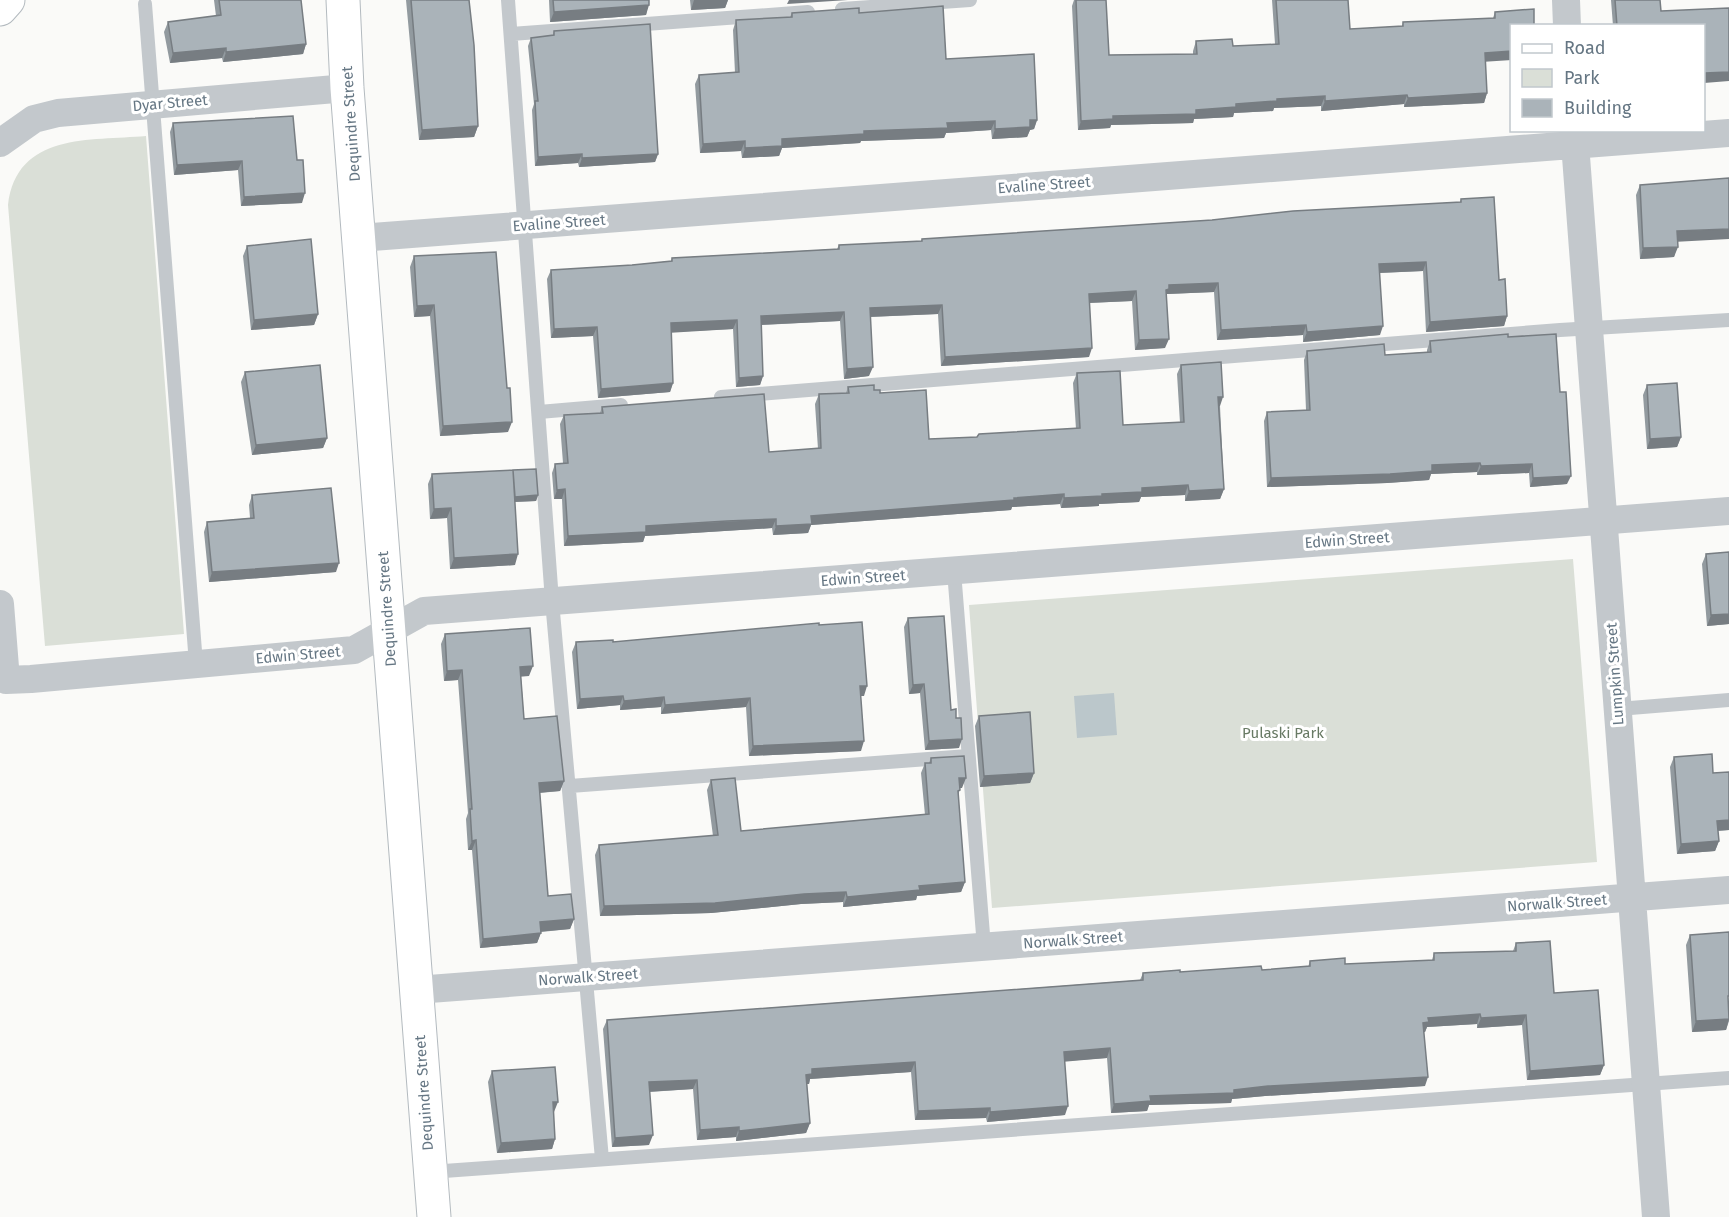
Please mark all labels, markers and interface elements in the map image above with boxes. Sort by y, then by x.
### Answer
legend [1510,24,1705,132]
text: Road [1564,37,1606,59]
street label: Dequindre Street [338,65,364,182]
text: Park [1564,67,1600,89]
street label: Dyar Street [132,91,209,115]
text: Building [1564,97,1632,119]
street label: Evaline Street [997,173,1092,197]
street label: Evaline Street [512,211,607,235]
street label: Edwin Street [1304,528,1391,552]
street label: Dequindre Street [374,550,400,667]
street label: Edwin Street [820,566,907,590]
street label: Lumpkin Street [1602,621,1628,726]
street label: Edwin Street [255,642,342,668]
park label: Pulaski Park [1242,724,1324,742]
street label: Norwalk Street [1506,890,1608,915]
street label: Norwalk Street [1022,927,1124,952]
street label: Norwalk Street [537,964,639,989]
street label: Dequindre Street [411,1034,437,1151]

